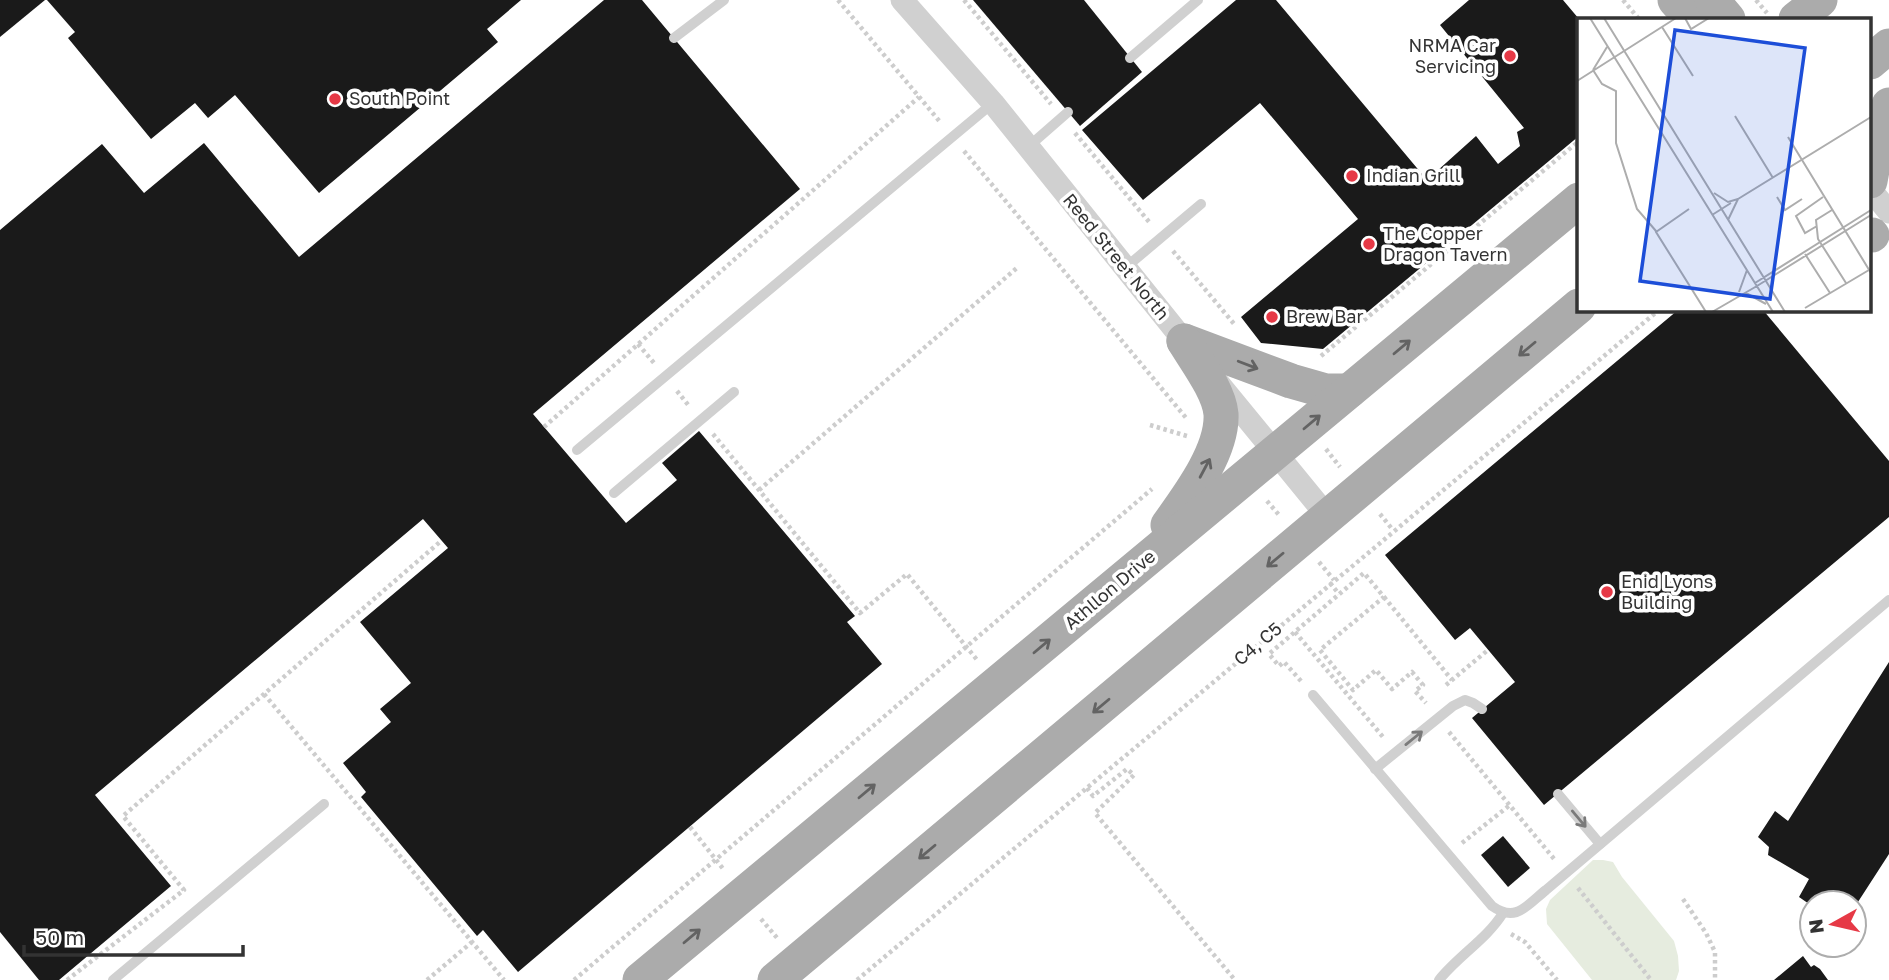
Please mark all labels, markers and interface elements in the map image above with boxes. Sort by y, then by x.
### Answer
inset map [1577,18,1871,312]
place label: NRMA Car Servicing [1409,34,1496,77]
marker: NRMA Car Servicing [1502,48,1518,64]
place label: South Point [349,87,450,109]
marker: South Point [327,91,343,107]
place label: Indian Grill [1366,164,1461,186]
marker: Indian Grill [1344,168,1360,184]
street label: Reed Street North [1059,189,1175,324]
place label: The Copper Dragon Tavern [1383,222,1508,265]
marker: The Copper Dragon Tavern [1361,236,1377,252]
place label: Brew Bar [1286,305,1364,327]
marker: Brew Bar [1264,309,1280,325]
one-way arrow [1392,339,1410,355]
one-way arrow [1518,341,1536,357]
one-way arrow [1237,360,1259,372]
one-way arrow [1302,414,1320,429]
one-way arrow [1198,458,1212,479]
street label: Athllon Drive [1059,545,1159,634]
one-way arrow [1267,552,1285,568]
place label: Enid Lyons Building [1621,570,1713,613]
marker: Enid Lyons Building [1599,584,1615,600]
street label: C4, C5 [1229,617,1286,670]
one-way arrow [1033,638,1051,653]
one-way arrow [1092,698,1110,714]
one-way arrow [1405,730,1423,745]
one-way arrow [858,783,876,799]
one-way arrow [1571,810,1587,828]
one-way arrow [918,845,936,860]
north arrow [1798,889,1868,959]
scale bar [24,914,243,958]
text: N [1803,918,1828,935]
text: 50 m [35,924,84,950]
one-way arrow [683,929,701,944]

